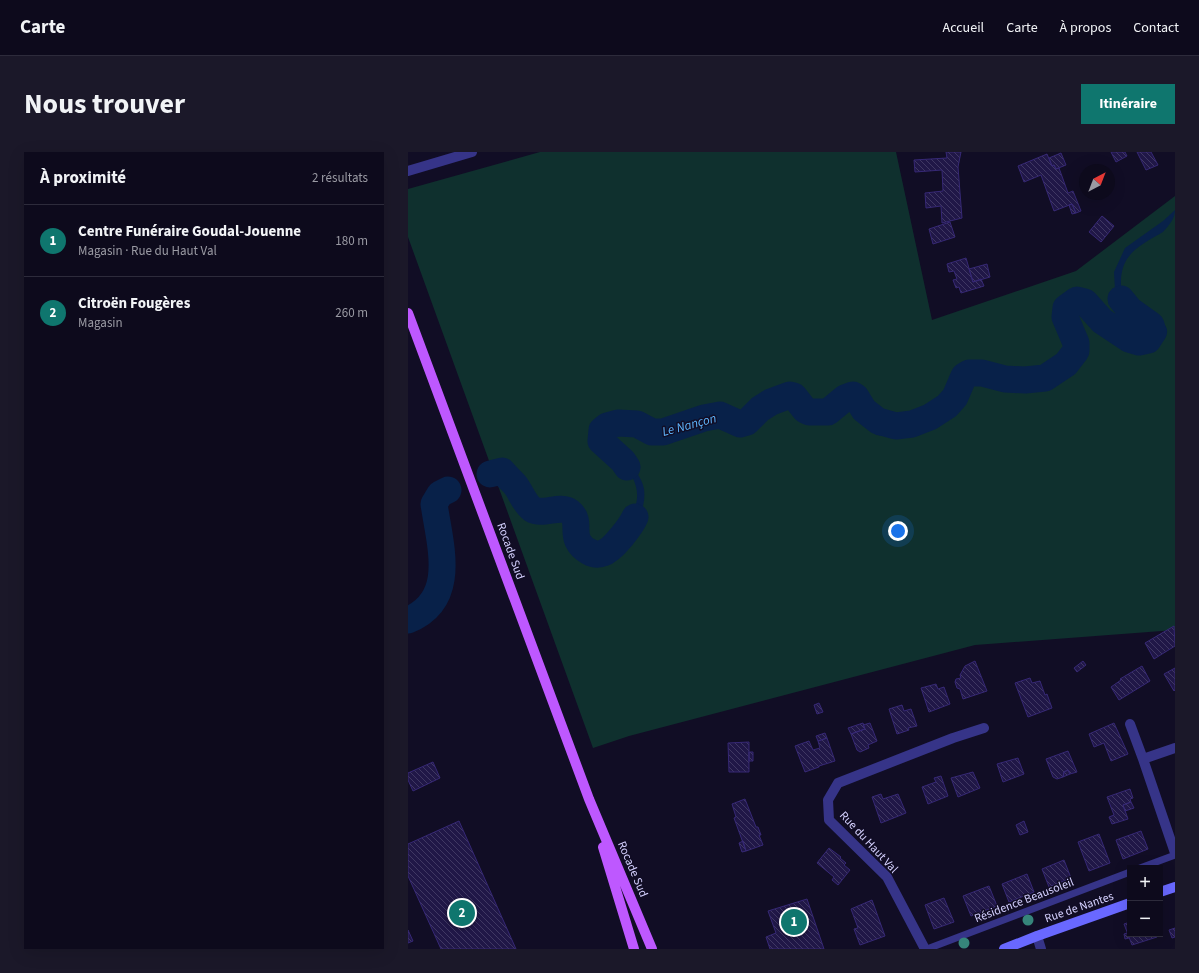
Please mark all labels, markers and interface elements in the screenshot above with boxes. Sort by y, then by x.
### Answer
text: Carte [20,14,65,41]
text: Accueil [943,18,984,38]
text: Carte [1006,18,1038,38]
text: À propos [1060,18,1111,38]
text: Contact [1133,18,1179,38]
text: Nous trouver [24,84,185,124]
button: Itinéraire [1081,84,1175,124]
north arrow [1079,164,1115,200]
text: À proximité [40,166,126,190]
text: 2 résultats [312,169,368,187]
text: Centre Funéraire Goudal-Jouenne [78,221,301,242]
text: 1 [50,232,56,250]
text: 180 m [335,232,368,250]
text: Magasin · Rue du Haut Val [78,242,217,260]
text: Citroën Fougères [78,293,190,314]
text: 2 [50,304,56,322]
text: 260 m [335,304,368,322]
text: Magasin [78,314,123,332]
water label: Le Nançon [660,409,719,441]
street label: Rocade Sud [492,520,529,582]
your location [888,521,908,541]
street label: Rue du Haut Val [835,808,902,877]
street label: Rocade Sud [613,839,652,900]
map controls [1127,865,1163,937]
button: + [1127,865,1163,901]
street label: Résidence Beausoleil [972,874,1076,927]
street label: Rue de Nantes [1042,888,1116,927]
pin: 2 [449,898,475,928]
button: − [1127,901,1163,937]
pin: 1 [781,907,807,937]

